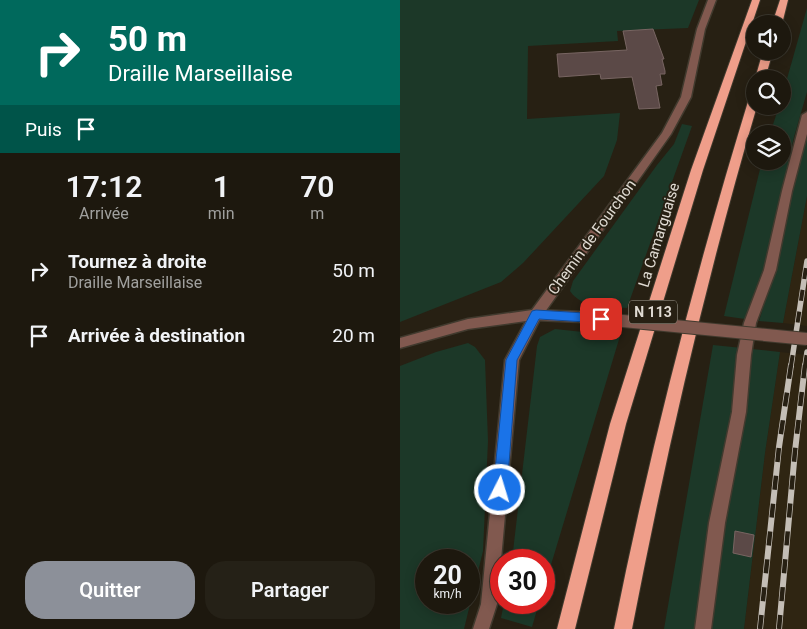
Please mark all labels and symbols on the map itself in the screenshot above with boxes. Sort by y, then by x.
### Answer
street label: Chemin de Fourchon [544,176,640,298]
street label: La Camarguaise [635,181,683,289]
pin [580,298,622,340]
road number: N 113 [629,300,677,324]
position arrow [473,463,525,515]
speed limit sign: 30 [490,549,555,614]

